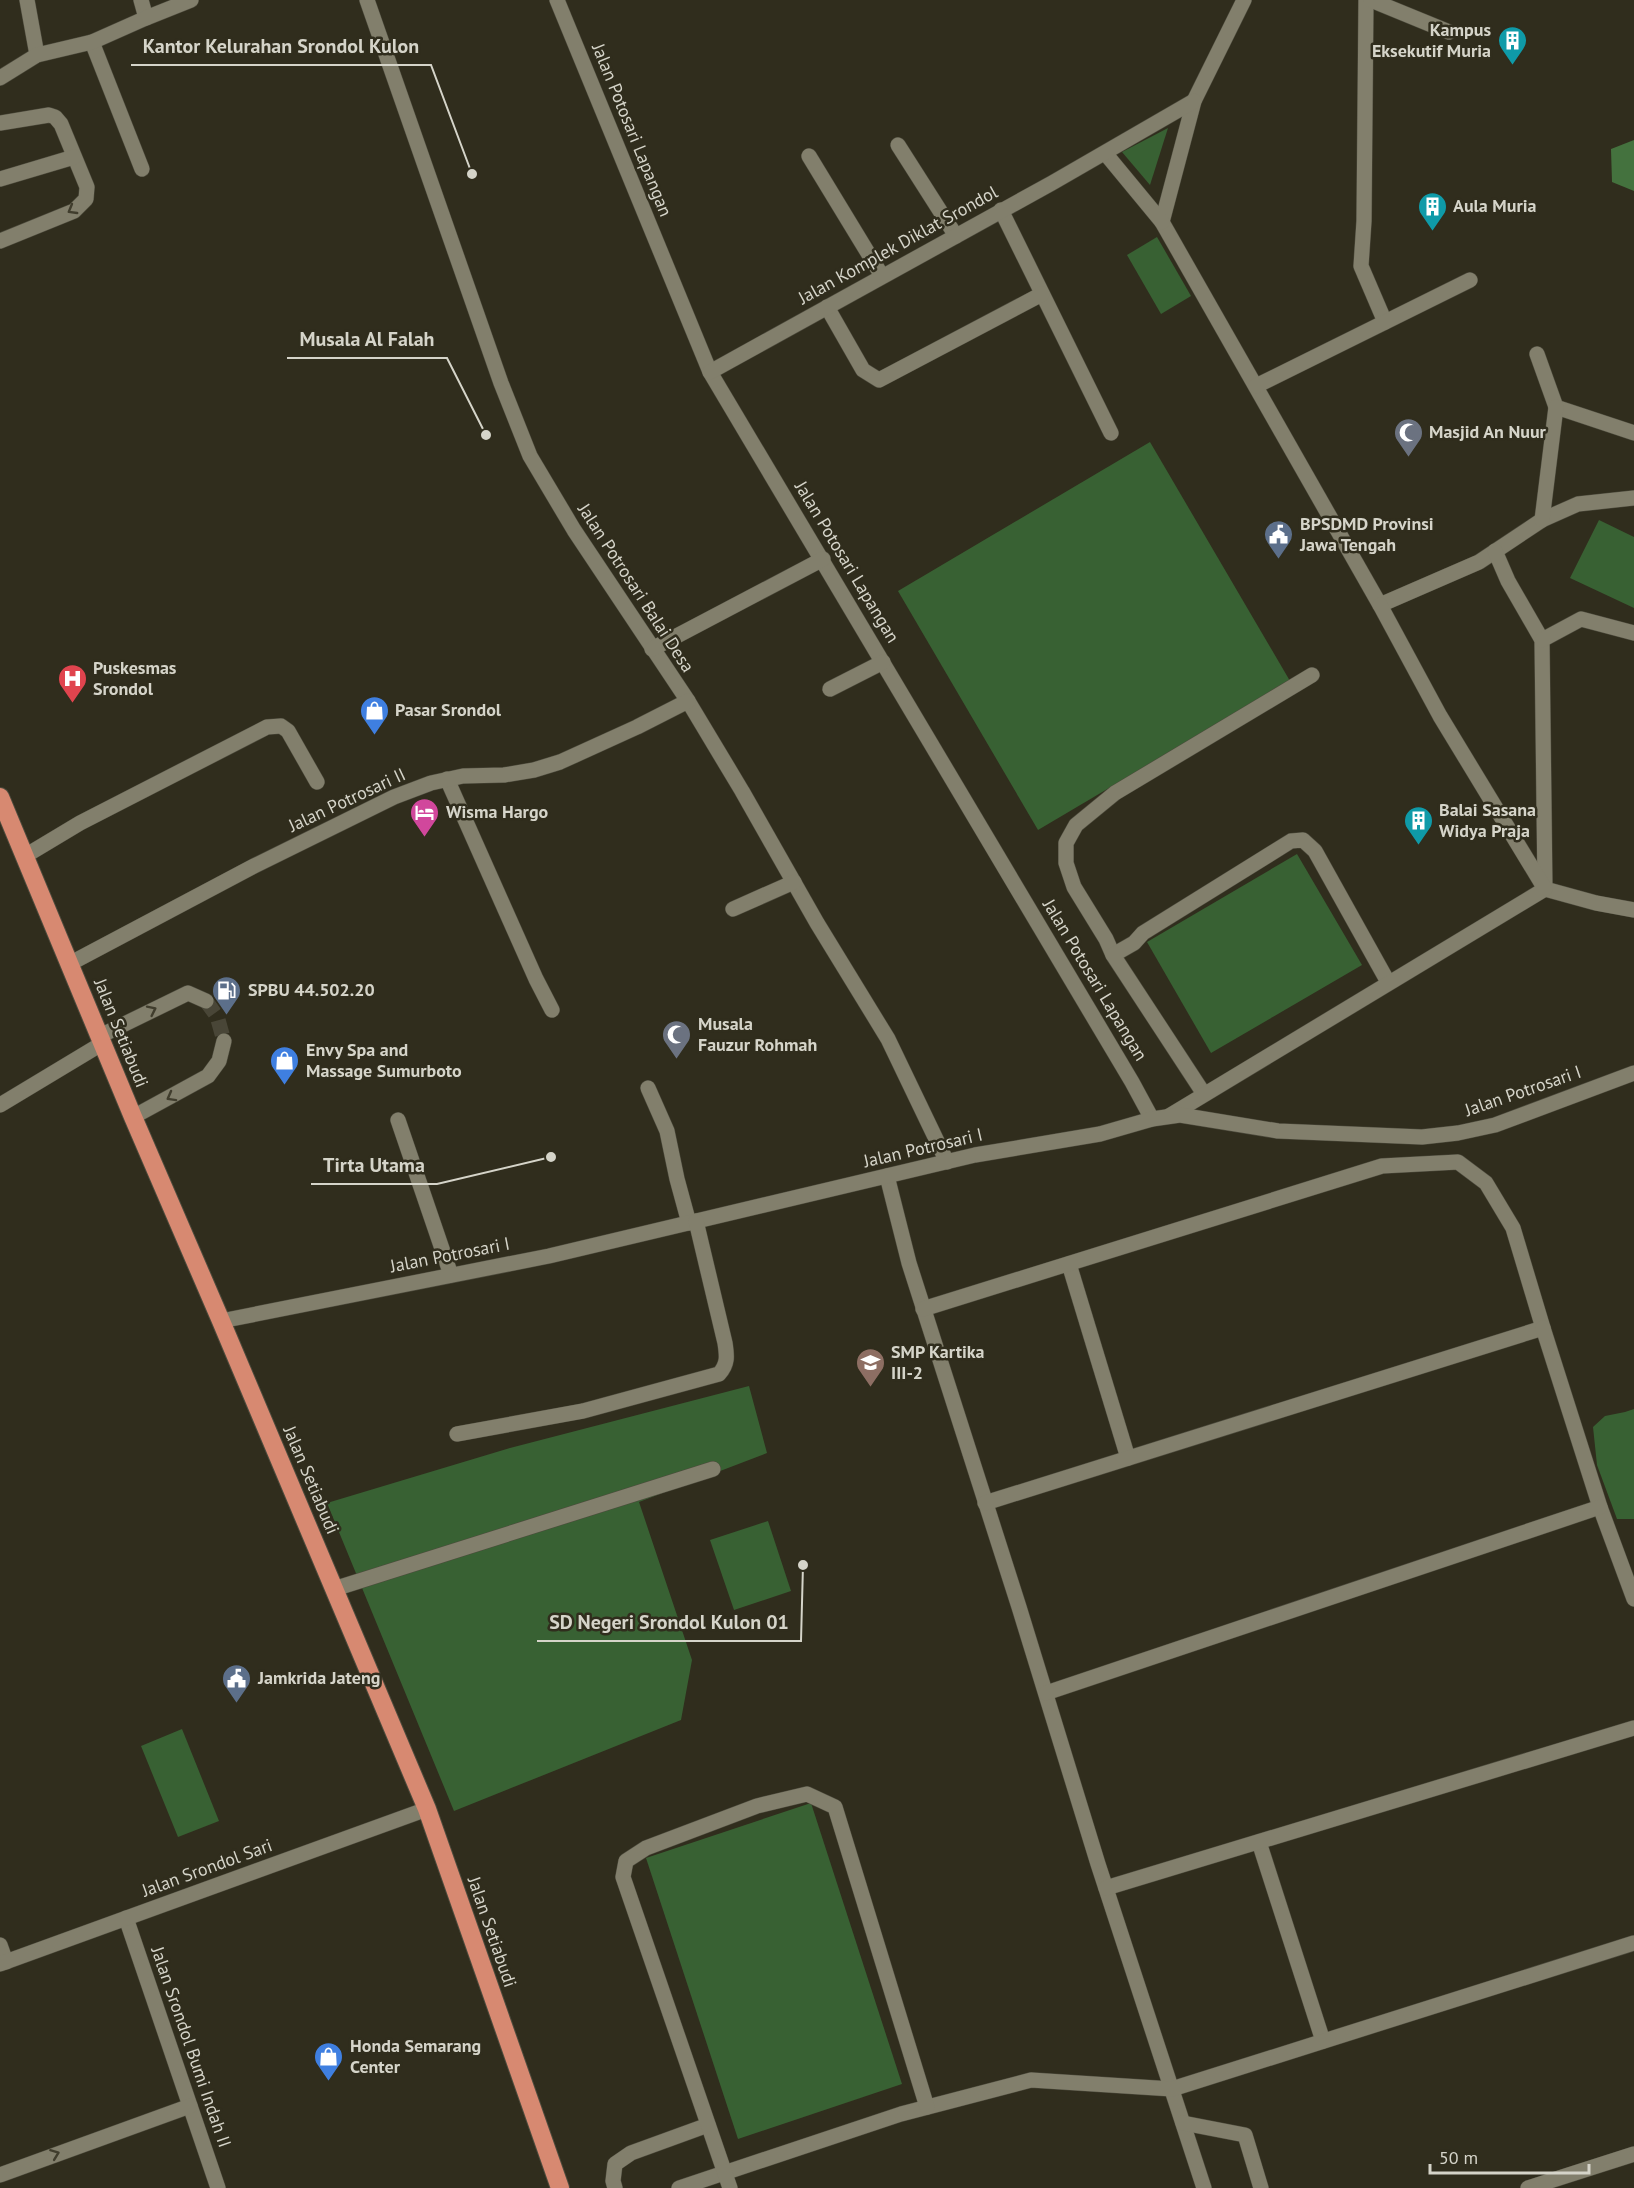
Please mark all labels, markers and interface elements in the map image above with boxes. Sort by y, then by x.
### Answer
place label: Kampus Eksekutif Muria [1372,18,1491,62]
building icon: Kampus Eksekutif Muria [1496,24,1528,66]
callout: Kantor Kelurahan Srondol Kulon [131,27,431,65]
text: Kantor Kelurahan Srondol Kulon [143,33,419,59]
street label: Jalan Potosari Lapangan [587,39,678,220]
street label: Jalan Komplek Diklat Srondol [793,180,1002,310]
building icon: Aula Muria [1416,190,1448,232]
place label: Aula Muria [1453,194,1537,217]
one-way arrow [68,203,78,214]
callout: Musala Al Falah [287,320,447,358]
text: Musala Al Falah [300,326,435,352]
mosque icon: Masjid An Nuur [1392,416,1424,458]
place label: Masjid An Nuur [1429,420,1547,443]
street label: Jalan Potosari Lapangan [789,476,905,647]
street label: Jalan Potrosari Balai Desa [573,498,700,677]
place label: BPSDMD Provinsi Jawa Tengah [1299,512,1434,556]
public building icon: BPSDMD Provinsi Jawa Tengah [1263,518,1295,560]
place label: Puskesmas Srondol [93,656,177,700]
hospital icon: Puskesmas Srondol [56,662,88,704]
shop icon: Pasar Srondol [358,694,390,736]
place label: Pasar Srondol [395,698,502,721]
street label: Jalan Potrosari II [284,762,409,837]
hotel icon: Wisma Hargo [409,796,441,838]
place label: Balai Sasana Widya Praja [1439,798,1536,842]
place label: Wisma Hargo [446,800,549,823]
building icon: Balai Sasana Widya Praja [1402,804,1434,846]
street label: Jalan Potosari Lapangan [1037,894,1153,1065]
street label: Jalan Setiabudi [89,974,154,1091]
fuel station icon: SPBU 44.502.20 [211,974,243,1016]
place label: SPBU 44.502.20 [248,978,375,1001]
one-way arrow [146,1006,157,1018]
place label: Musala Fauzur Rohmah [698,1012,817,1056]
mosque icon: Musala Fauzur Rohmah [661,1018,693,1060]
place label: Envy Spa and Massage Sumurboto [306,1038,462,1082]
shop icon: Envy Spa and Massage Sumurboto [269,1044,301,1086]
street label: Jalan Potrosari I [1461,1060,1584,1121]
one-way arrow [167,1090,177,1101]
street label: Jalan Potrosari I [860,1123,985,1173]
callout: Tirta Utama [311,1146,437,1184]
text: Tirta Utama [323,1152,425,1178]
street label: Jalan Potrosari I [387,1232,512,1278]
place label: SMP Kartika III-2 [891,1340,985,1384]
school or university icon: SMP Kartika III-2 [854,1346,886,1388]
street label: Jalan Setiabudi [278,1421,345,1537]
callout: SD Negeri Srondol Kulon 01 [537,1603,801,1641]
text: SD Negeri Srondol Kulon 01 [549,1609,789,1635]
public building icon: Jamkrida Jateng [221,1662,253,1704]
place label: Jamkrida Jateng [257,1666,380,1689]
street label: Jalan Srondol Sari [138,1833,275,1902]
street label: Jalan Setiabudi [462,1873,522,1990]
street label: Jalan Srondol Bumi Indah II [146,1942,237,2150]
place label: Honda Semarang Center [350,2034,481,2078]
shop icon: Honda Semarang Center [313,2040,345,2082]
scale bar [1430,2137,1589,2175]
text: 50 m [1439,2146,1478,2169]
one-way arrow [49,2149,60,2161]

